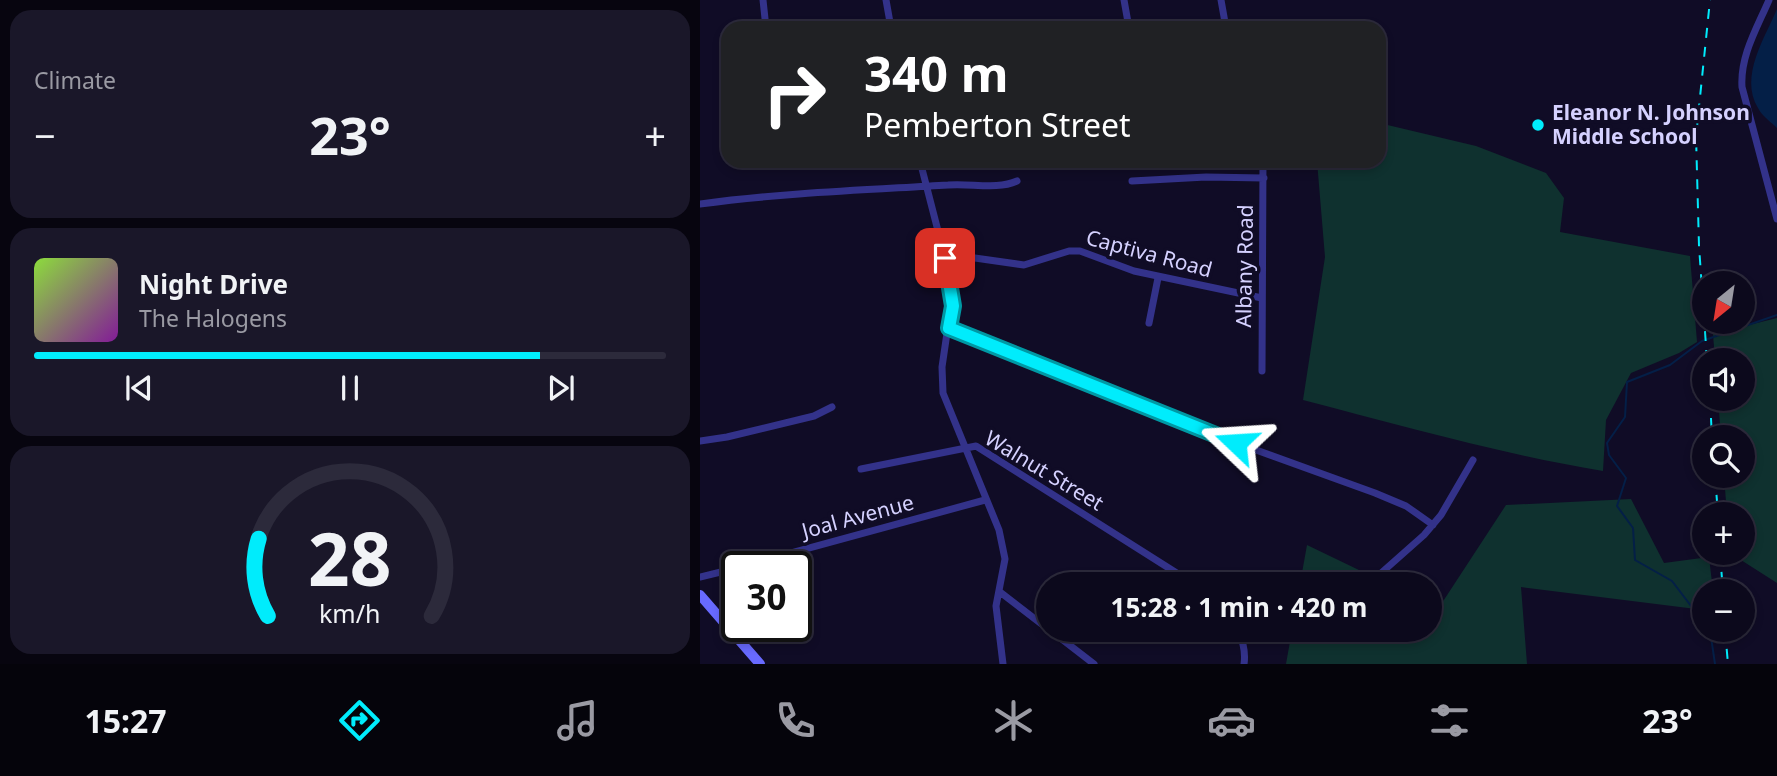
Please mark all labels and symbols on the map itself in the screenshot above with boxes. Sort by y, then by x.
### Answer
place label: Eleanor N. Johnson Middle School [1552,98,1750,150]
marker: Eleanor N. Johnson Middle School [1530,117,1546,133]
street label: Albany Road [1229,204,1259,328]
street label: Captiva Road [1083,223,1215,283]
pin [915,228,975,288]
north arrow [1692,271,1755,334]
position arrow [1199,406,1273,480]
street label: Walnut Street [980,424,1109,517]
street label: Joal Avenue [797,488,917,545]
speed limit sign: 30 [721,551,812,642]

